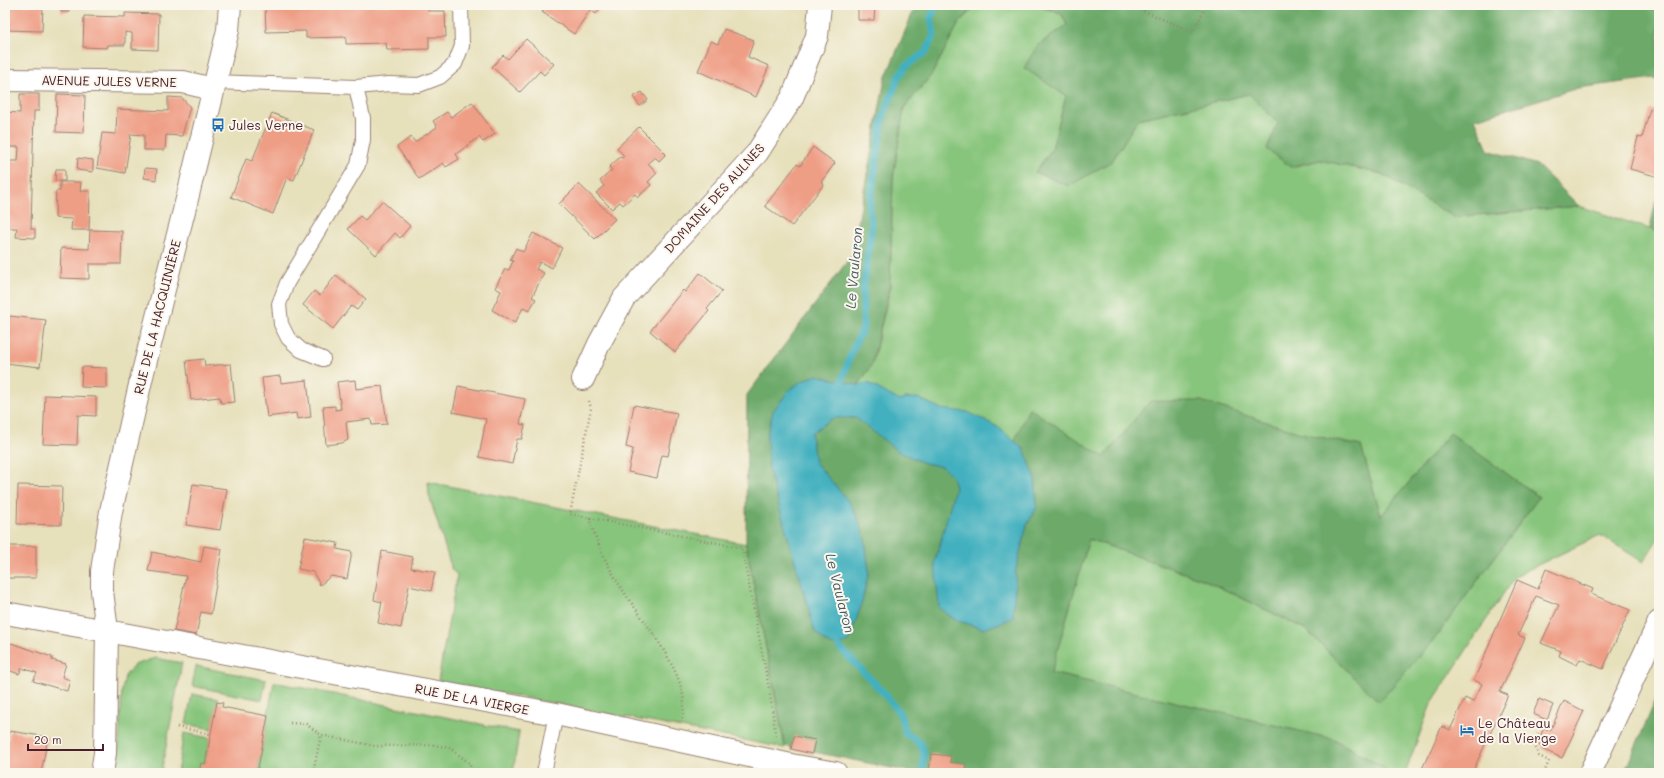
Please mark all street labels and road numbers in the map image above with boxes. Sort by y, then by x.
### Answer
street label: AVENUE JULES VERNE [41,71,177,90]
street label: DOMAINE DES AULNES [660,139,768,256]
street label: RUE DE LA HACQUINIÈRE [129,238,184,396]
street label: RUE DE LA VIERGE [414,679,531,718]

